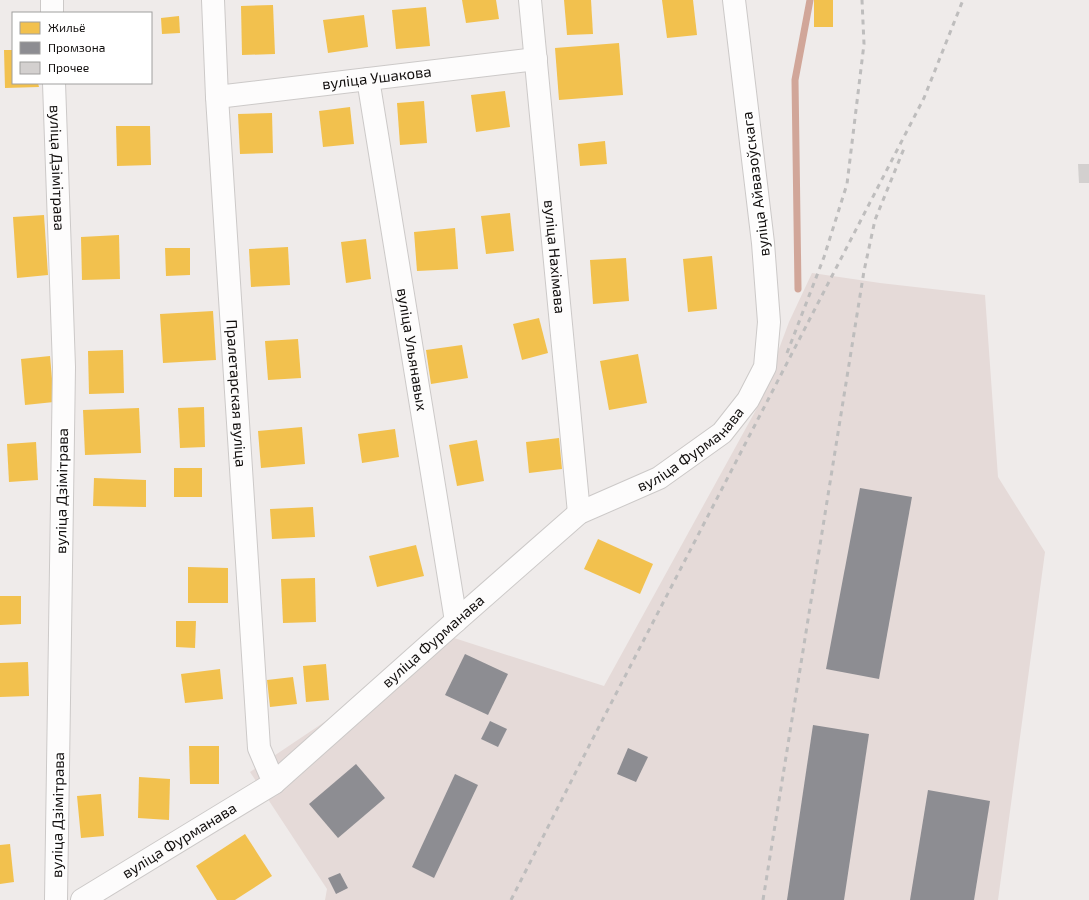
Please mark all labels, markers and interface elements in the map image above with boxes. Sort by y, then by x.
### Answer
legend [12,12,152,84]
text: Жильё [48,20,85,34]
text: Промзона [48,40,105,54]
text: Прочее [48,60,89,74]
street label: вуліца Ушакова [321,62,432,92]
street label: вуліца Дзімітрава [46,105,69,231]
street label: вуліца Айвазоўскага [737,111,774,258]
street label: вуліца Нахімава [541,199,570,315]
street label: вуліца Ульянавых [394,286,432,412]
street label: Пралетарская вуліца [223,319,251,468]
street label: вуліца Фурманава [634,403,747,494]
street label: вуліца Дзімітрава [51,428,72,554]
street label: вуліца Фурманава [378,590,487,691]
street label: вуліца Дзімітрава [47,752,68,878]
street label: вуліца Фурманава [118,798,239,882]

